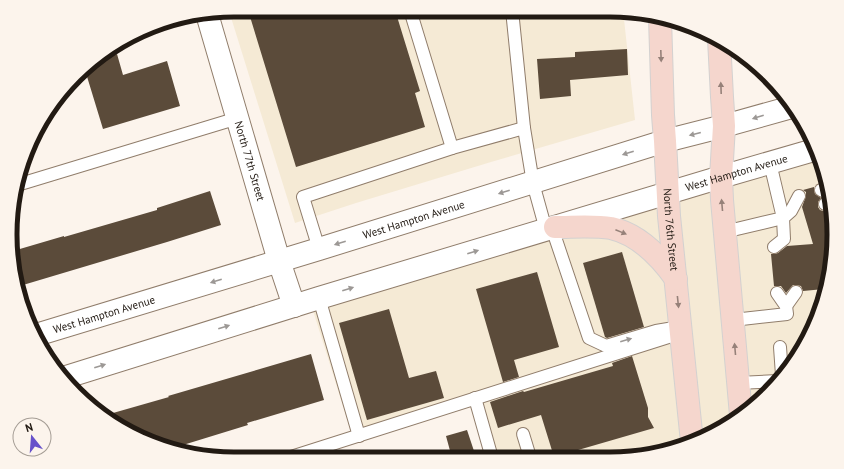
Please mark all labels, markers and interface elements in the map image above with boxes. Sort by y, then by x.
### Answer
one-way arrow [658,50,664,63]
one-way arrow [718,82,725,94]
one-way arrow [752,114,764,120]
street label: North 77th Street [232,119,268,203]
one-way arrow [689,131,701,137]
one-way arrow [622,150,634,156]
street label: West Hampton Avenue [684,151,790,194]
street label: North 76th Street [661,188,682,272]
one-way arrow [498,189,510,195]
street label: West Hampton Avenue [361,197,467,242]
one-way arrow [719,199,726,211]
one-way arrow [616,230,628,236]
one-way arrow [334,240,346,246]
one-way arrow [467,249,479,255]
one-way arrow [209,278,221,284]
one-way arrow [343,286,355,292]
street label: West Hampton Avenue [51,292,157,336]
one-way arrow [675,296,681,308]
one-way arrow [218,324,230,330]
one-way arrow [620,337,632,343]
one-way arrow [732,343,739,355]
one-way arrow [94,363,106,369]
north arrow [12,417,52,457]
text: N [24,420,35,435]

